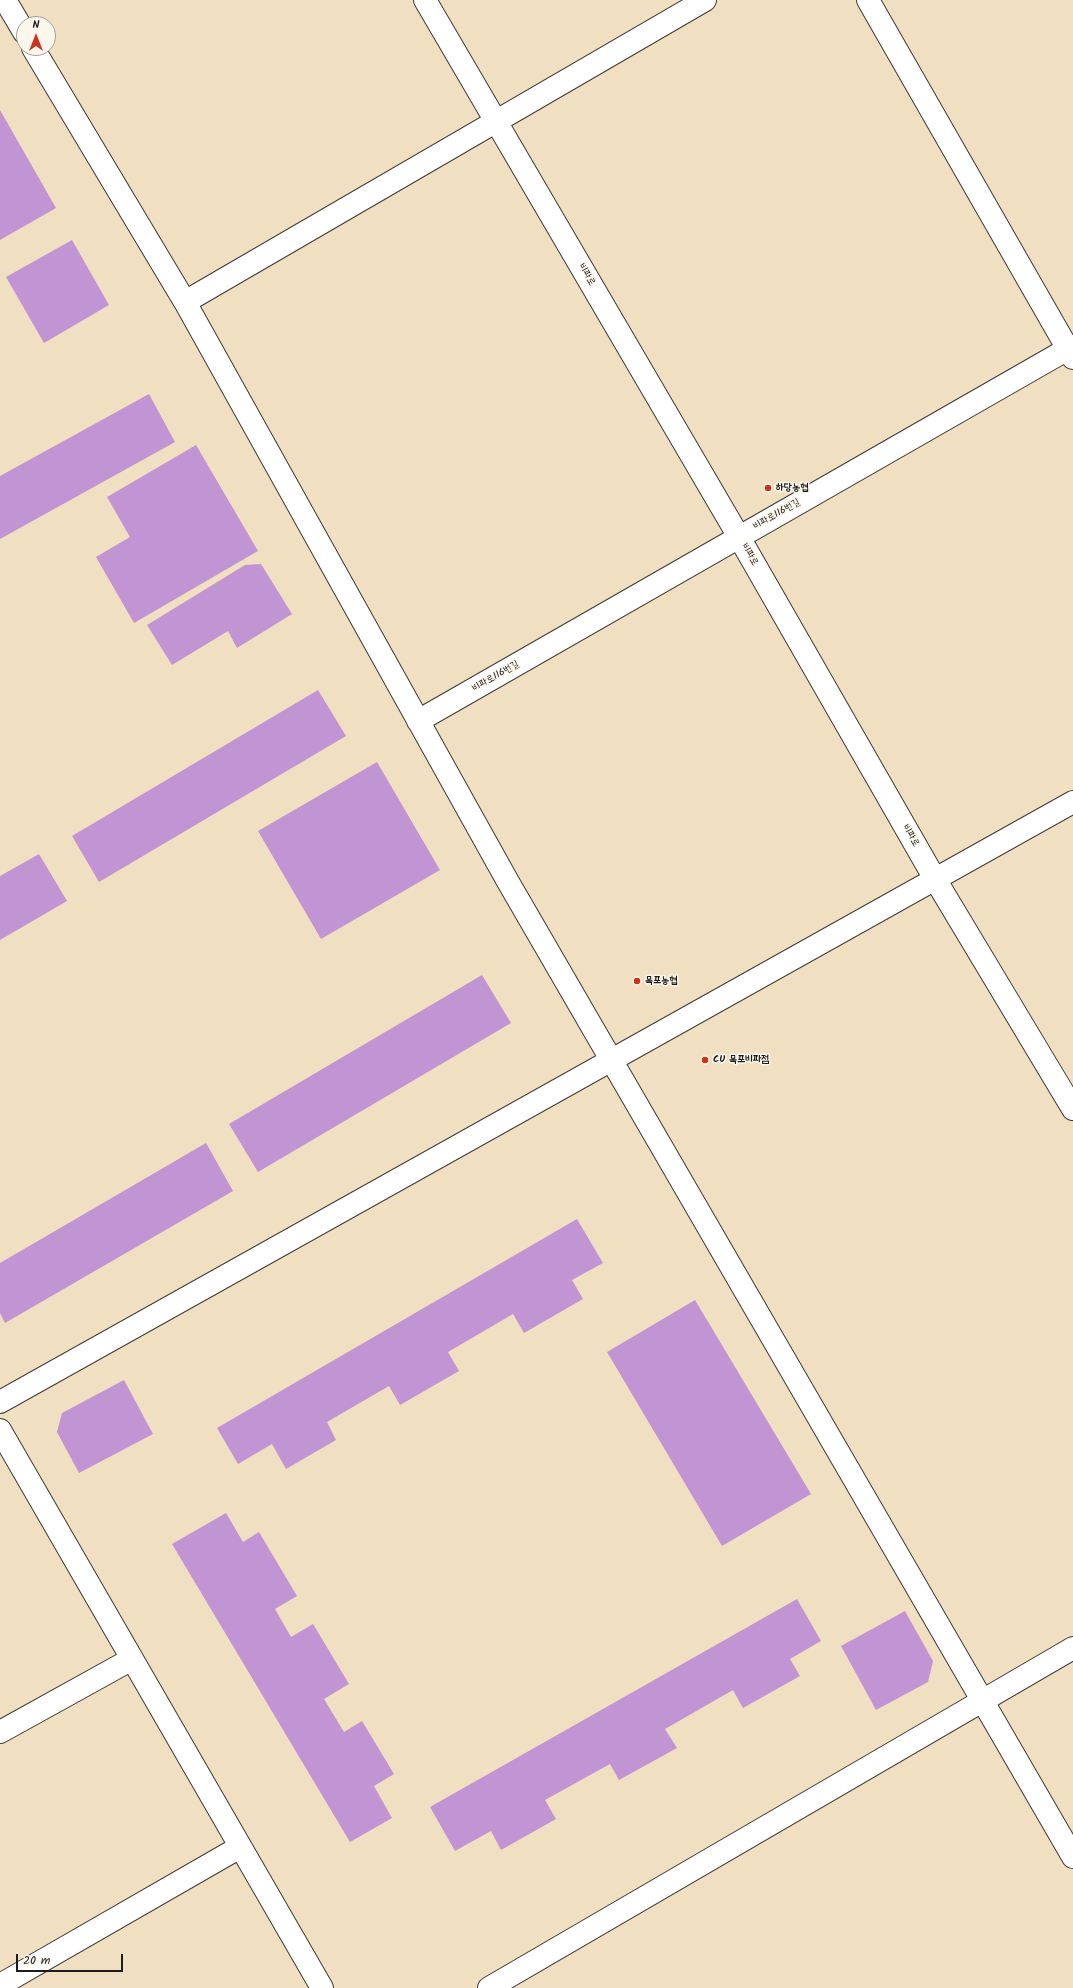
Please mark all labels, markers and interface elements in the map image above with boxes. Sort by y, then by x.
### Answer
north arrow [16,16,56,56]
text: N [33,16,39,34]
street label: 비파로 [575,262,597,288]
place label: 하당농협 [776,482,808,494]
marker: 하당농협 [763,483,773,493]
street label: 비파로116번길 [751,497,803,533]
street label: 비파로 [738,542,760,568]
street label: 비파로116번길 [470,659,522,695]
street label: 비파로 [899,823,921,849]
place label: 목포농협 [645,975,677,987]
marker: 목포농협 [632,976,642,986]
place label: CU 목포비파점 [713,1054,769,1066]
marker: CU 목포비파점 [700,1055,710,1065]
scale bar [18,1946,125,1972]
text: 20 m [23,1951,50,1970]

